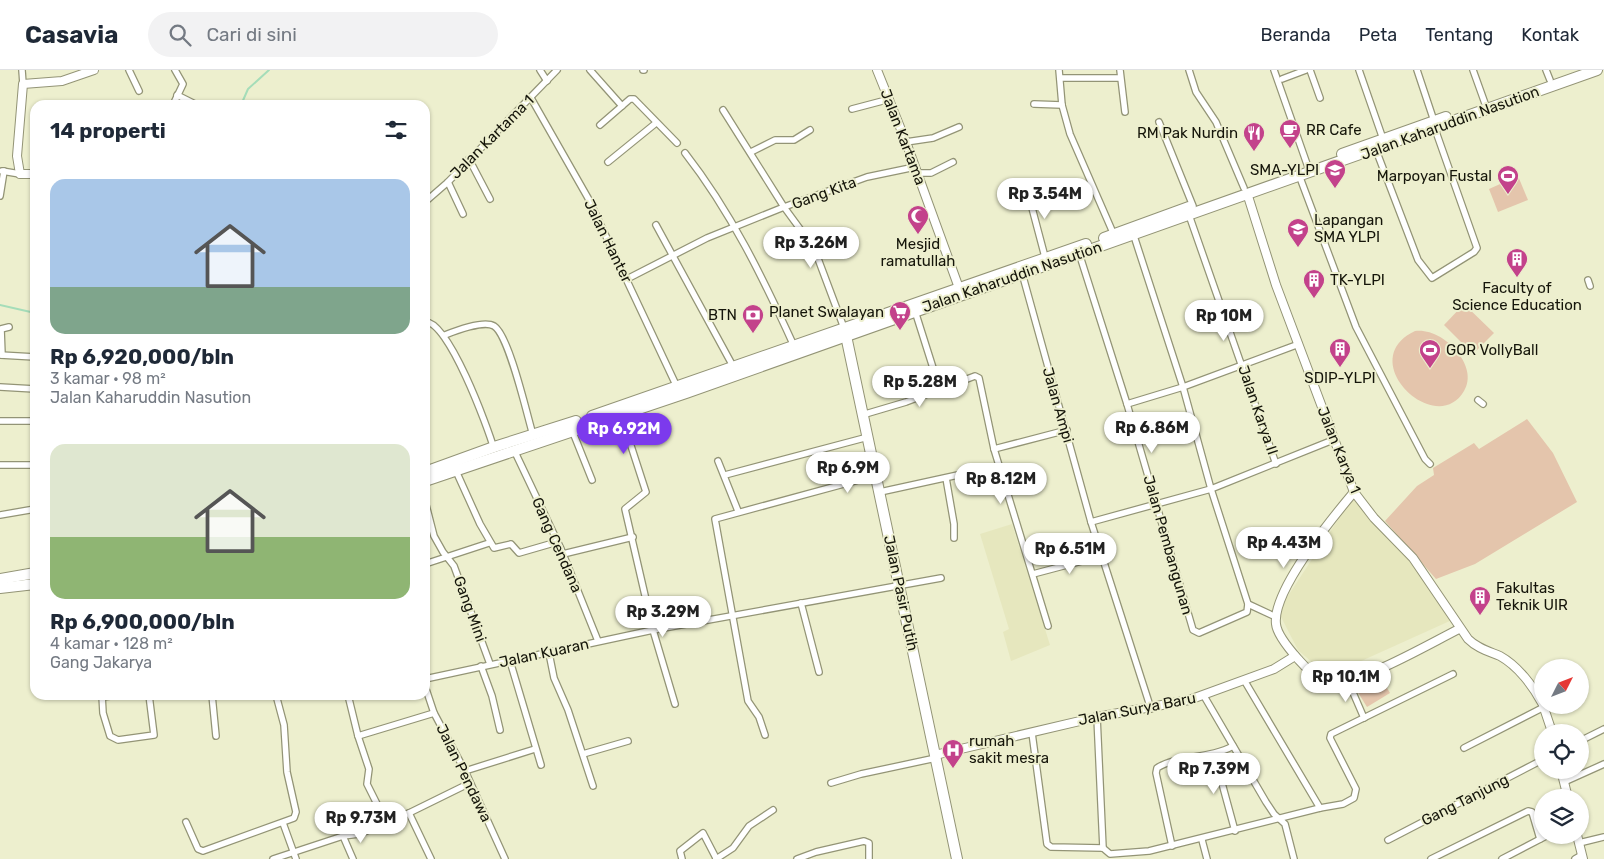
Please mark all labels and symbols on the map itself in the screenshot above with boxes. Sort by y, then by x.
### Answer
street label: Jalan Kaharuddin Nasution [1358,82,1542,164]
street label: Jalan Kartama [876,87,930,187]
street label: Jalan Kartama 1 [446,91,538,183]
cafe icon: RR Cafe [1278,118,1302,149]
restaurant icon: RM Pak Nurdin [1242,121,1266,152]
place label: RR Cafe [1306,121,1362,139]
place label: RM Pak Nurdin [1137,124,1238,142]
school or university icon: SMA-YLPI [1323,158,1347,189]
place label: SMA-YLPI [1250,161,1319,179]
sports icon: Marpoyan Fustal [1496,164,1520,195]
place label: Marpoyan Fustal [1377,167,1492,185]
street label: Gang Kita [789,173,859,213]
pin: Rp 3.54M [993,178,1097,220]
street label: Jalan Hanter [580,196,636,286]
mosque icon: Mesjid ramatullah [906,204,930,235]
place label: Lapangan SMA YLPI [1314,211,1383,246]
school or university icon: Lapangan SMA YLPI [1286,217,1310,248]
pin: Rp 3.26M [759,226,863,269]
place label: Mesjid ramatullah [880,235,956,270]
street label: Jalan Kaharuddin Nasution [920,238,1104,316]
building icon: Faculty of Science Education [1505,247,1529,278]
building icon: TK-YLPI [1302,268,1326,299]
place label: TK-YLPI [1330,271,1385,289]
place label: Faculty of Science Education [1452,279,1582,314]
supermarket icon: Planet Swalayan [888,300,912,331]
pin: Rp 10M [1183,300,1265,342]
bank icon: BTN [741,303,765,334]
place label: Planet Swalayan [769,303,884,321]
place label: BTN [708,306,737,324]
building icon: SDIP-YLPI [1328,337,1352,368]
sports icon: GOR VollyBall [1418,338,1442,369]
place label: GOR VollyBall [1446,341,1538,359]
street label: Jalan Karya II [1234,363,1282,457]
street label: Jalan Ampi [1039,365,1077,445]
pin: Rp 5.28M [868,366,972,408]
place label: SDIP-YLPI [1304,369,1376,387]
street label: Jalan Karya 1 [1313,404,1365,496]
pin: Rp 6.92M [572,412,676,455]
pin: Rp 6.86M [1100,412,1204,454]
pin: Rp 6.9M [802,452,894,494]
pin: Rp 8.12M [949,462,1053,505]
street label: Jalan Pembangunan [1139,473,1197,617]
street label: Gang Cendana [528,495,586,595]
pin: Rp 4.43M [1232,526,1336,569]
pin: Rp 6.51M [1018,532,1122,575]
street label: Jalan Pasir Putih [880,534,922,652]
street label: Gang Mini [450,574,490,644]
place label: Fakultas Teknik UIR [1496,579,1568,614]
building icon: Fakultas Teknik UIR [1468,585,1492,616]
pin: Rp 3.29M [611,596,715,638]
street label: Jalan Kuaran [497,635,591,671]
north arrow [1534,659,1589,714]
pin: Rp 10.1M [1294,660,1398,703]
street label: Jalan Surya Baru [1077,689,1197,729]
street label: Jalan Pendawa [433,721,495,825]
place label: rumah sakit mesra [969,732,1049,767]
hospital icon: rumah sakit mesra [941,738,965,769]
pin: Rp 7.39M [1162,752,1266,795]
street label: Gang Tanjung [1418,770,1512,830]
pin: Rp 9.73M [309,802,413,844]

